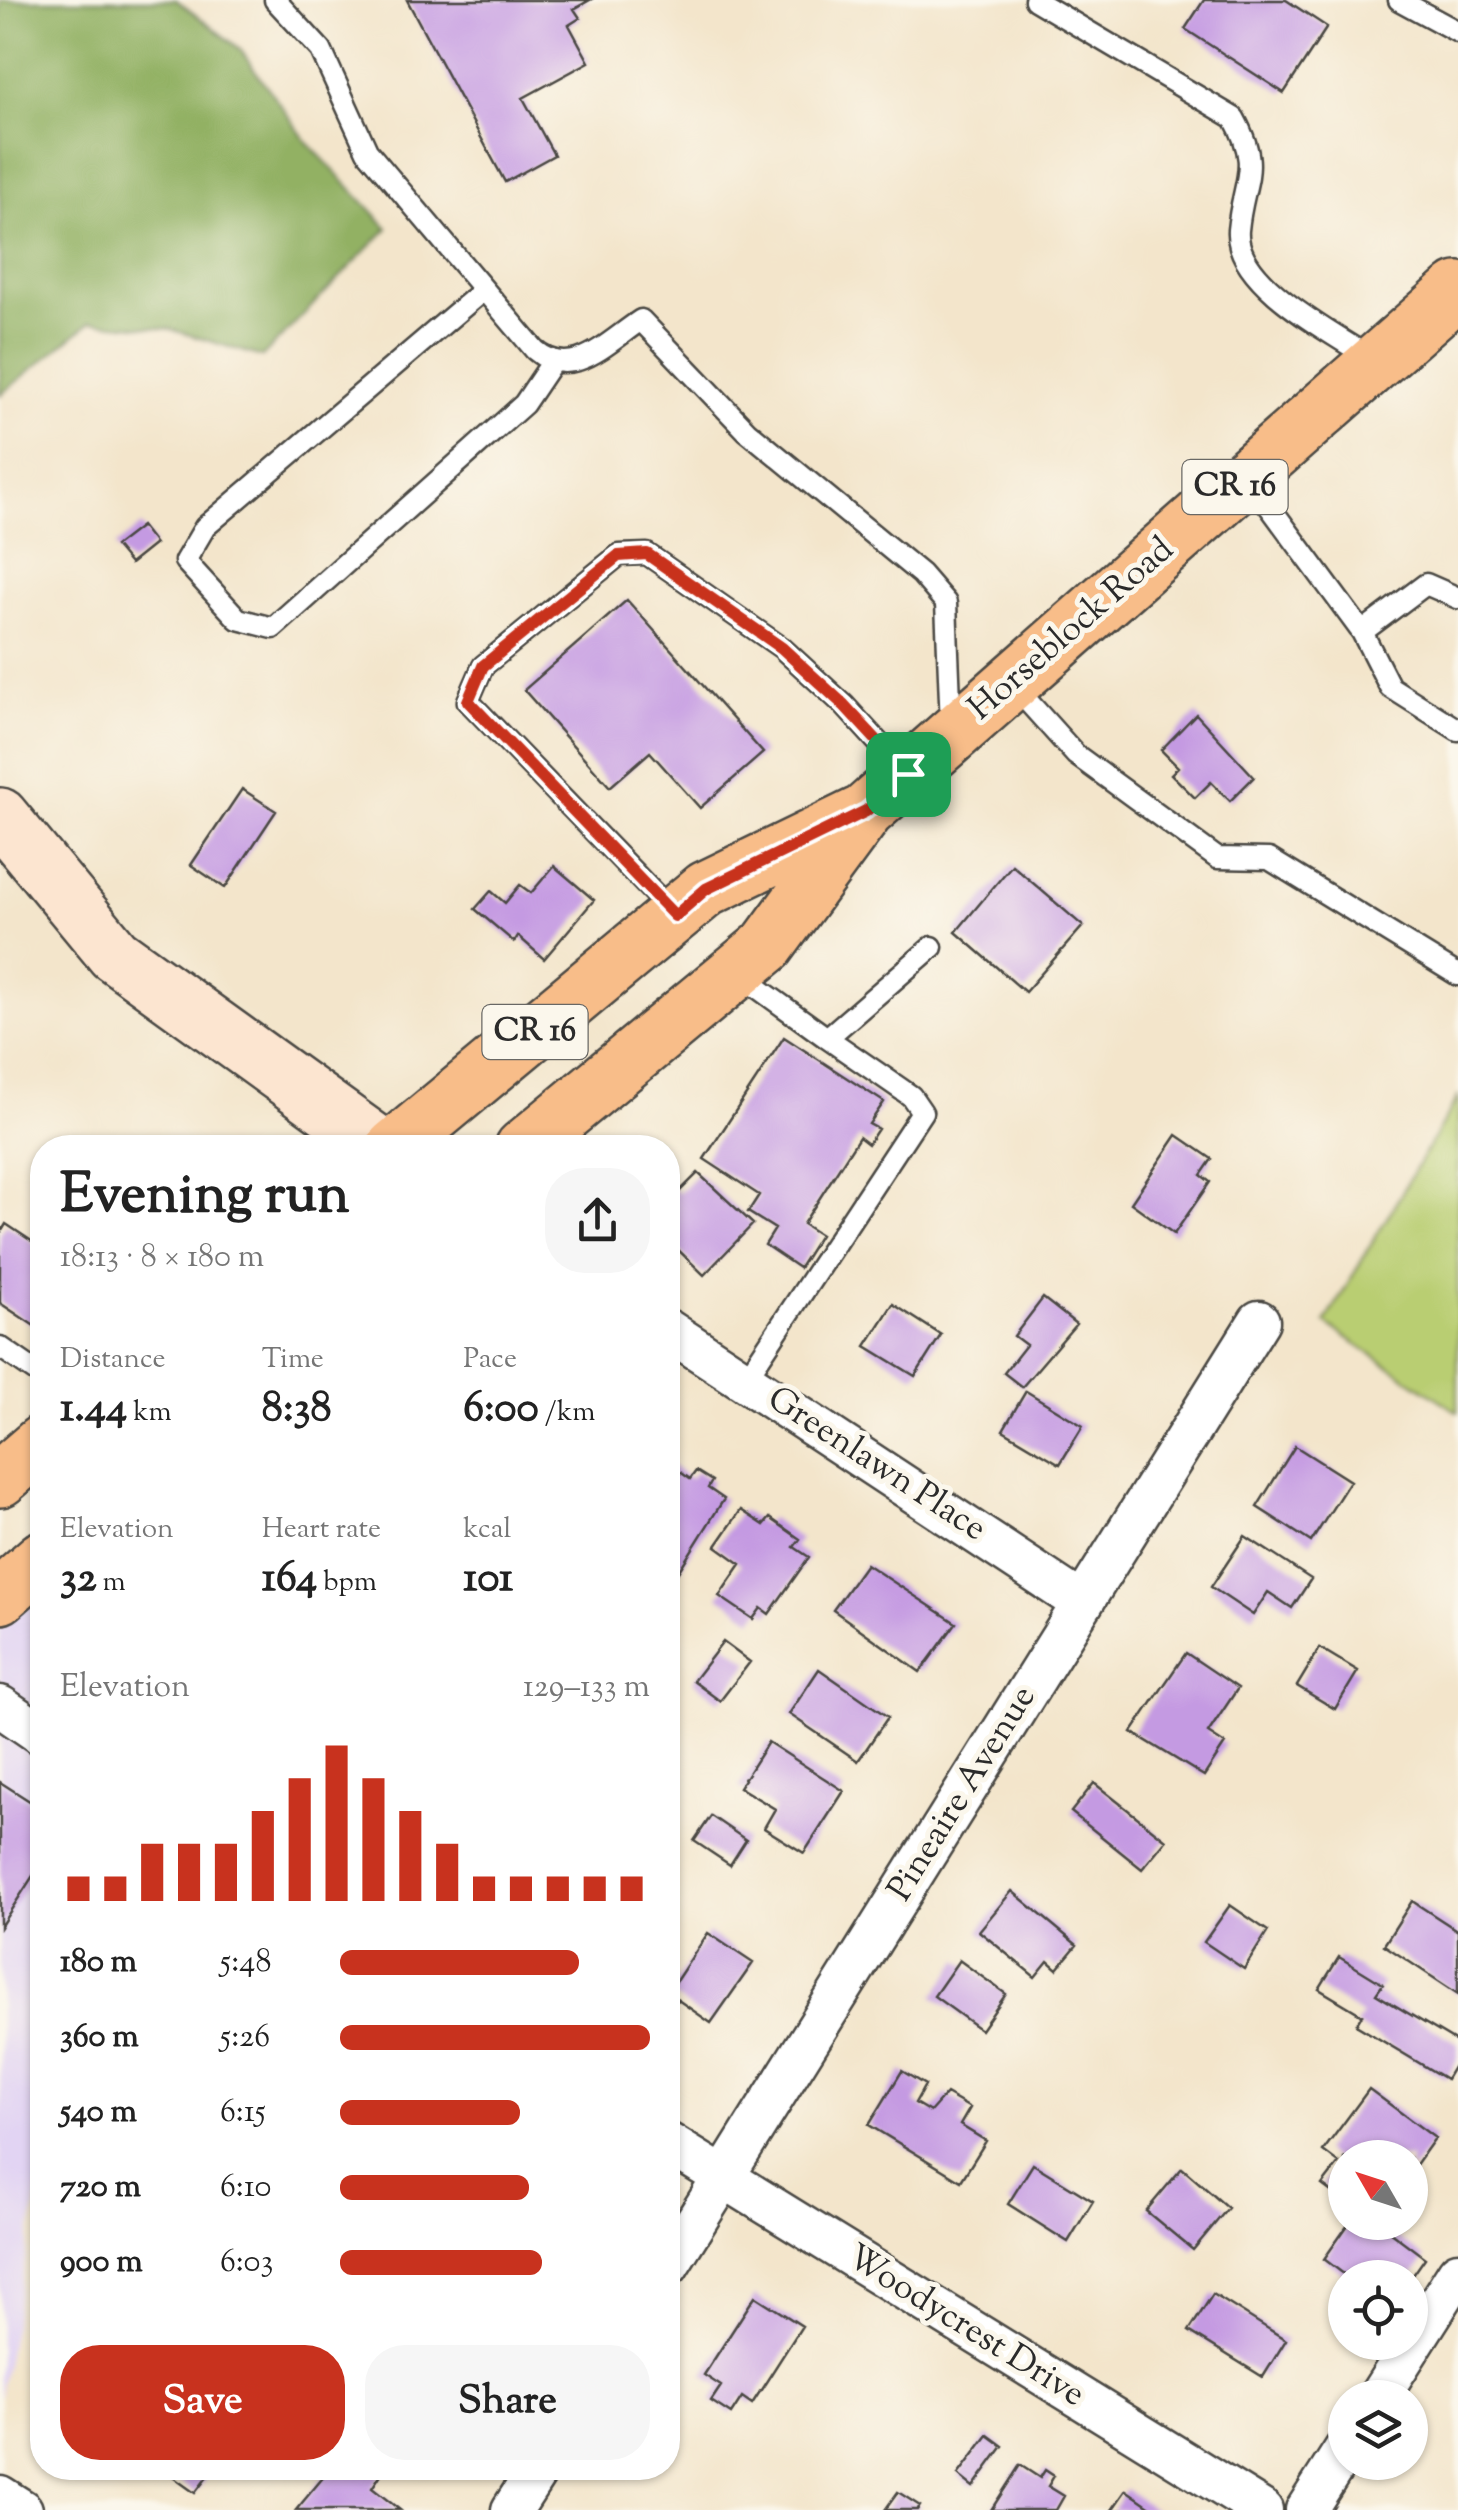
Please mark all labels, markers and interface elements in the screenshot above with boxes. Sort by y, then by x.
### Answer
road number: CR 16 [1182,460,1288,514]
street label: Horseblock Road [958,526,1186,734]
pin [866,732,951,817]
icon: arrive [881,747,936,802]
road number: CR 16 [482,1005,588,1059]
text: Evening run [60,1158,349,1237]
button: share [545,1168,650,1273]
text: 18:13 · 8 × 180 m [60,1235,264,1281]
text: Distance [60,1340,166,1380]
text: Time [262,1340,324,1380]
text: Pace [463,1340,517,1380]
street label: Greenlawn Place [756,1375,996,1555]
text: 1.44 [60,1380,127,1440]
text: 8:38 [262,1380,332,1440]
text: 6:00 [463,1380,539,1440]
text: km [127,1393,172,1433]
text: /km [539,1393,595,1433]
text: Elevation [60,1510,174,1550]
text: Heart rate [262,1510,381,1550]
text: kcal [463,1510,511,1550]
text: 32 [60,1550,97,1610]
text: 164 [262,1550,317,1610]
text: 101 [463,1550,513,1610]
text: m [97,1563,126,1603]
text: bpm [317,1563,377,1603]
text: Elevation [60,1665,190,1711]
text: 129–133 m [523,1665,650,1711]
street label: Pineaire Avenue [876,1676,1050,1912]
text: 180 m [60,1940,137,1986]
text: 5:48 [220,1940,271,1986]
text: 360 m [60,2015,139,2061]
text: 5:26 [220,2015,270,2061]
text: 540 m [60,2090,137,2136]
text: 6:15 [220,2090,266,2136]
north arrow [1328,2140,1428,2240]
map controls [1328,2140,1428,2480]
text: 720 m [60,2165,141,2211]
text: 6:10 [220,2165,271,2211]
street label: Woodycrest Drive [836,2233,1094,2421]
text: 900 m [60,2240,143,2286]
text: 6:03 [220,2240,273,2286]
button: locate [1328,2260,1428,2360]
button: Save [60,2345,345,2460]
button: Share [365,2345,650,2460]
button: layers [1328,2380,1428,2480]

